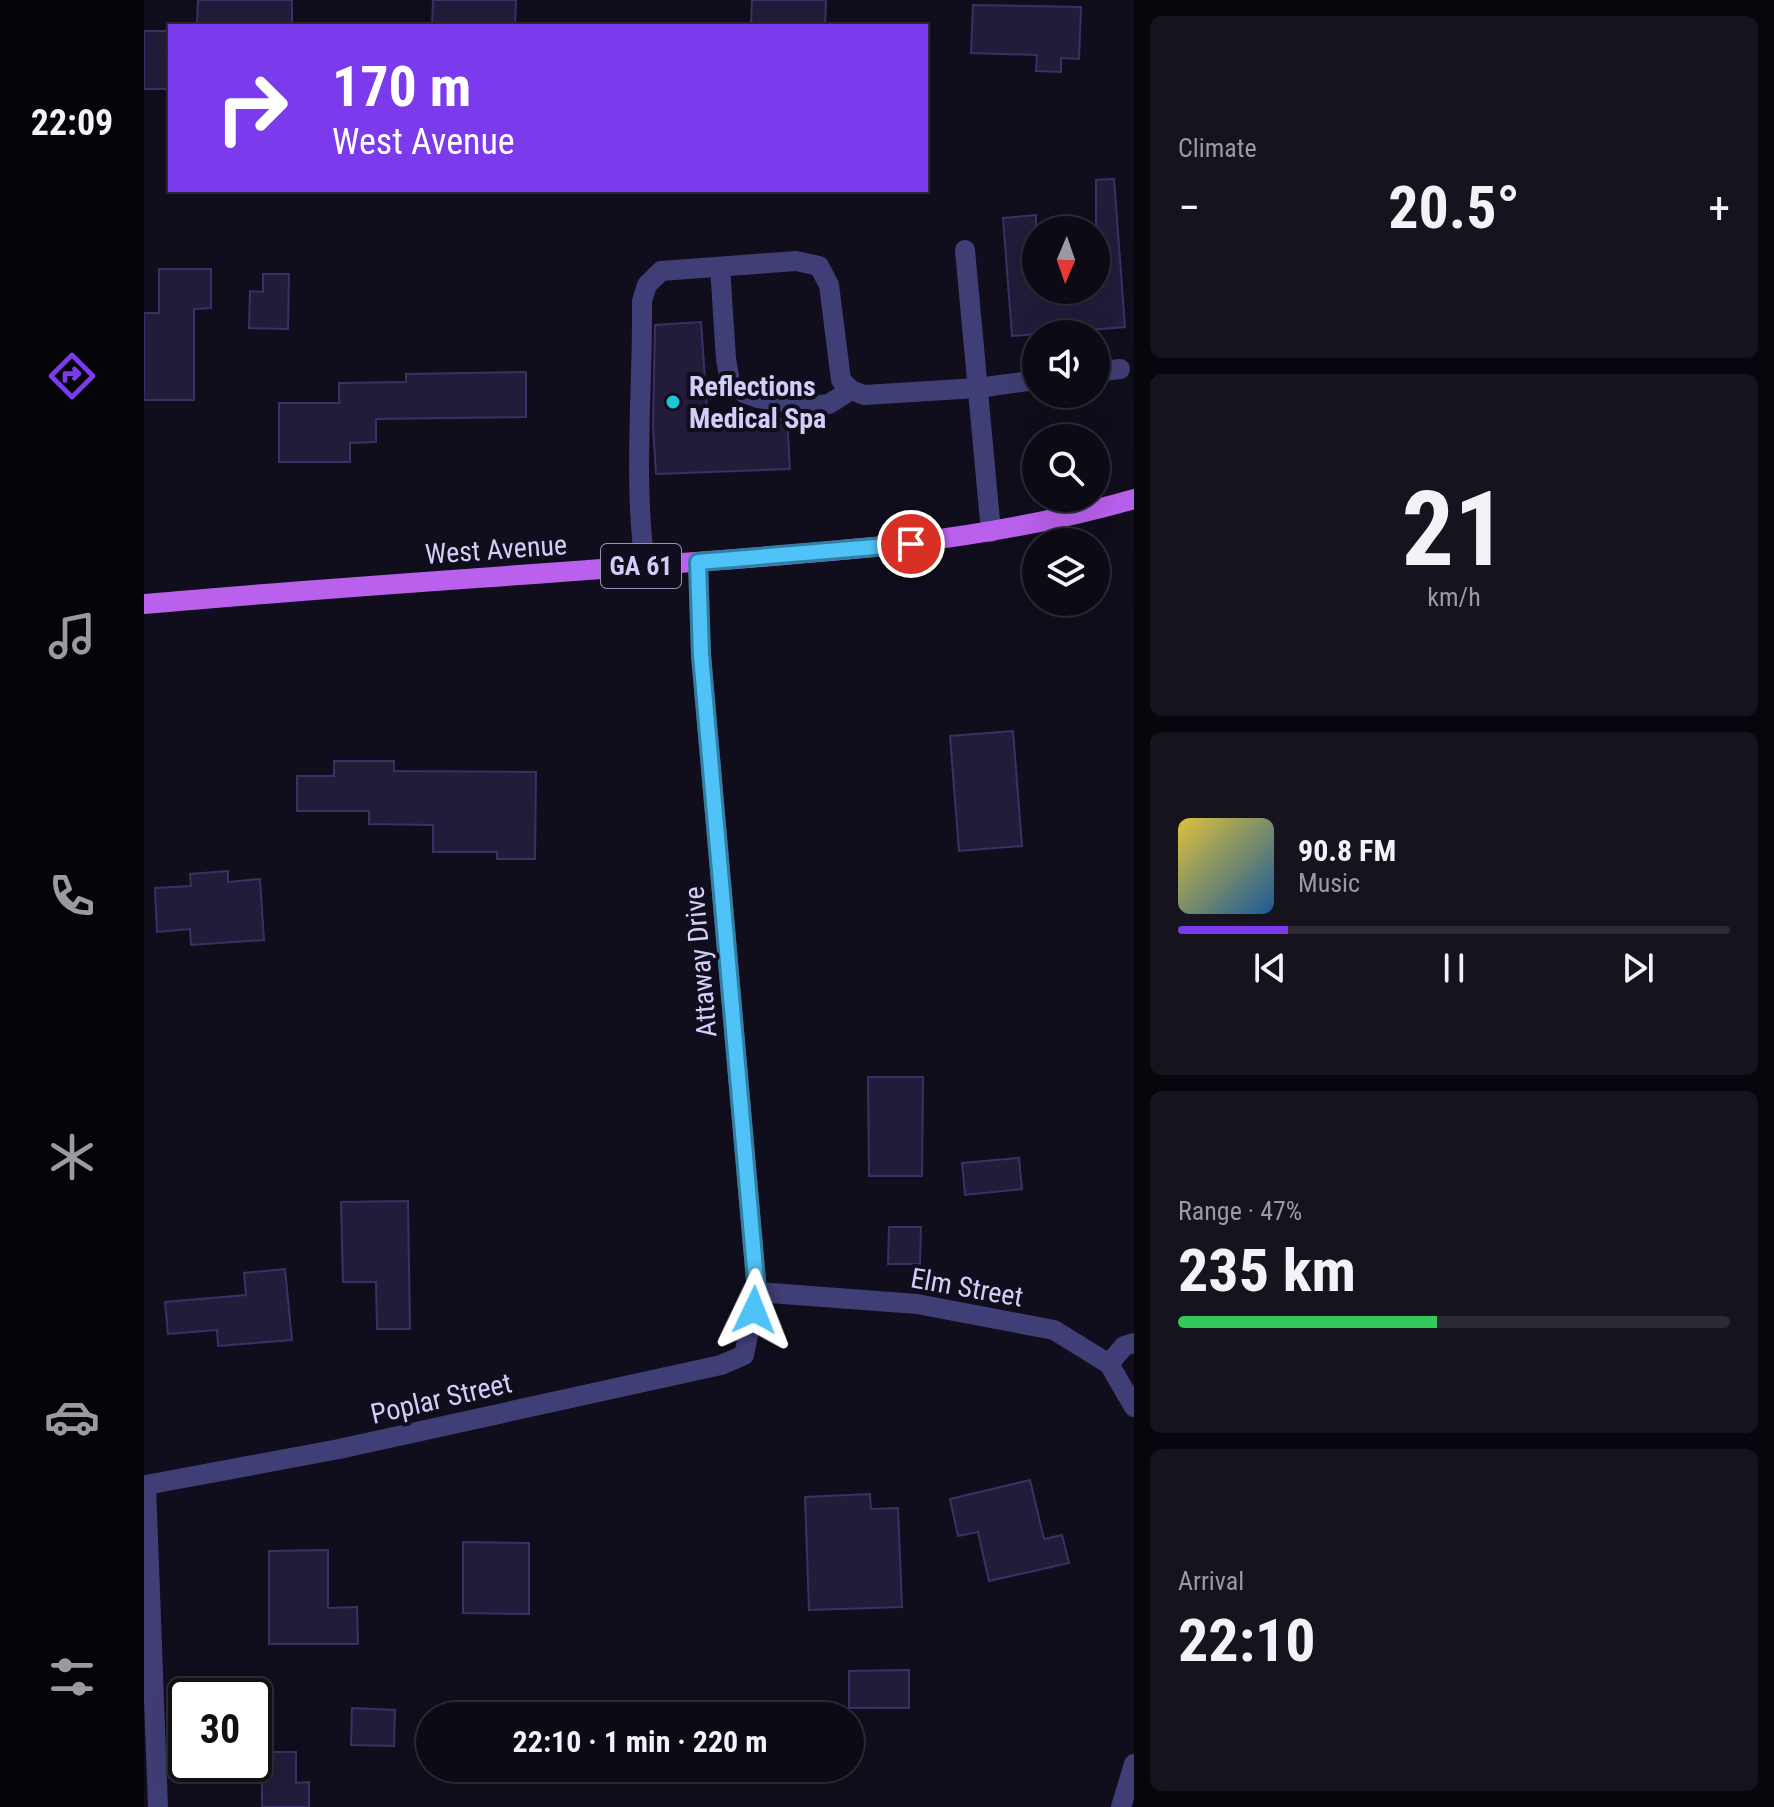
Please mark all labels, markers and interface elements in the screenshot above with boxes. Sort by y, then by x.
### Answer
text: 170 m [332,54,471,120]
icon: right [200,56,304,160]
text: 22:09 [31,102,113,144]
text: West Avenue [332,121,515,163]
text: Climate [1178,133,1257,163]
text: 20.5° [1388,172,1520,243]
text: − [1178,182,1200,234]
text: + [1708,182,1730,234]
north arrow [1022,216,1110,304]
map controls [1022,216,1110,616]
button: sound [1022,320,1110,408]
icon: directions [44,348,100,404]
place label: Reflections Medical Spa [689,370,826,435]
marker: Reflections Medical Spa [664,393,682,411]
button: search [1022,424,1110,512]
text: 21 [1401,469,1507,590]
pin [877,510,945,578]
icon: arrive [889,522,933,566]
street label: West Avenue [424,528,568,571]
button: layers [1022,528,1110,616]
road number: GA 61 [601,544,681,588]
text: km/h [1427,582,1481,612]
icon: music [44,608,100,664]
text: 90.8 FM [1298,833,1396,868]
icon: phone [44,868,100,924]
text: Music [1298,868,1360,898]
street label: Attaway Drive [677,885,724,1039]
icon: previous [1248,946,1292,990]
icon: pause [1432,946,1476,990]
icon: next [1616,946,1660,990]
icon: climate [44,1129,100,1185]
text: Range · 47% [1178,1196,1302,1226]
text: 235 km [1178,1235,1356,1306]
street label: Elm Street [908,1261,1026,1314]
position arrow [712,1268,796,1352]
street label: Poplar Street [367,1366,515,1431]
icon: car [44,1389,100,1445]
text: Arrival [1178,1566,1244,1596]
text: 22:10 [1178,1605,1316,1676]
icon: filters [44,1649,100,1705]
speed limit sign: 30 [168,1678,272,1782]
text: 22:10 · 1 min · 220 m [513,1724,767,1759]

